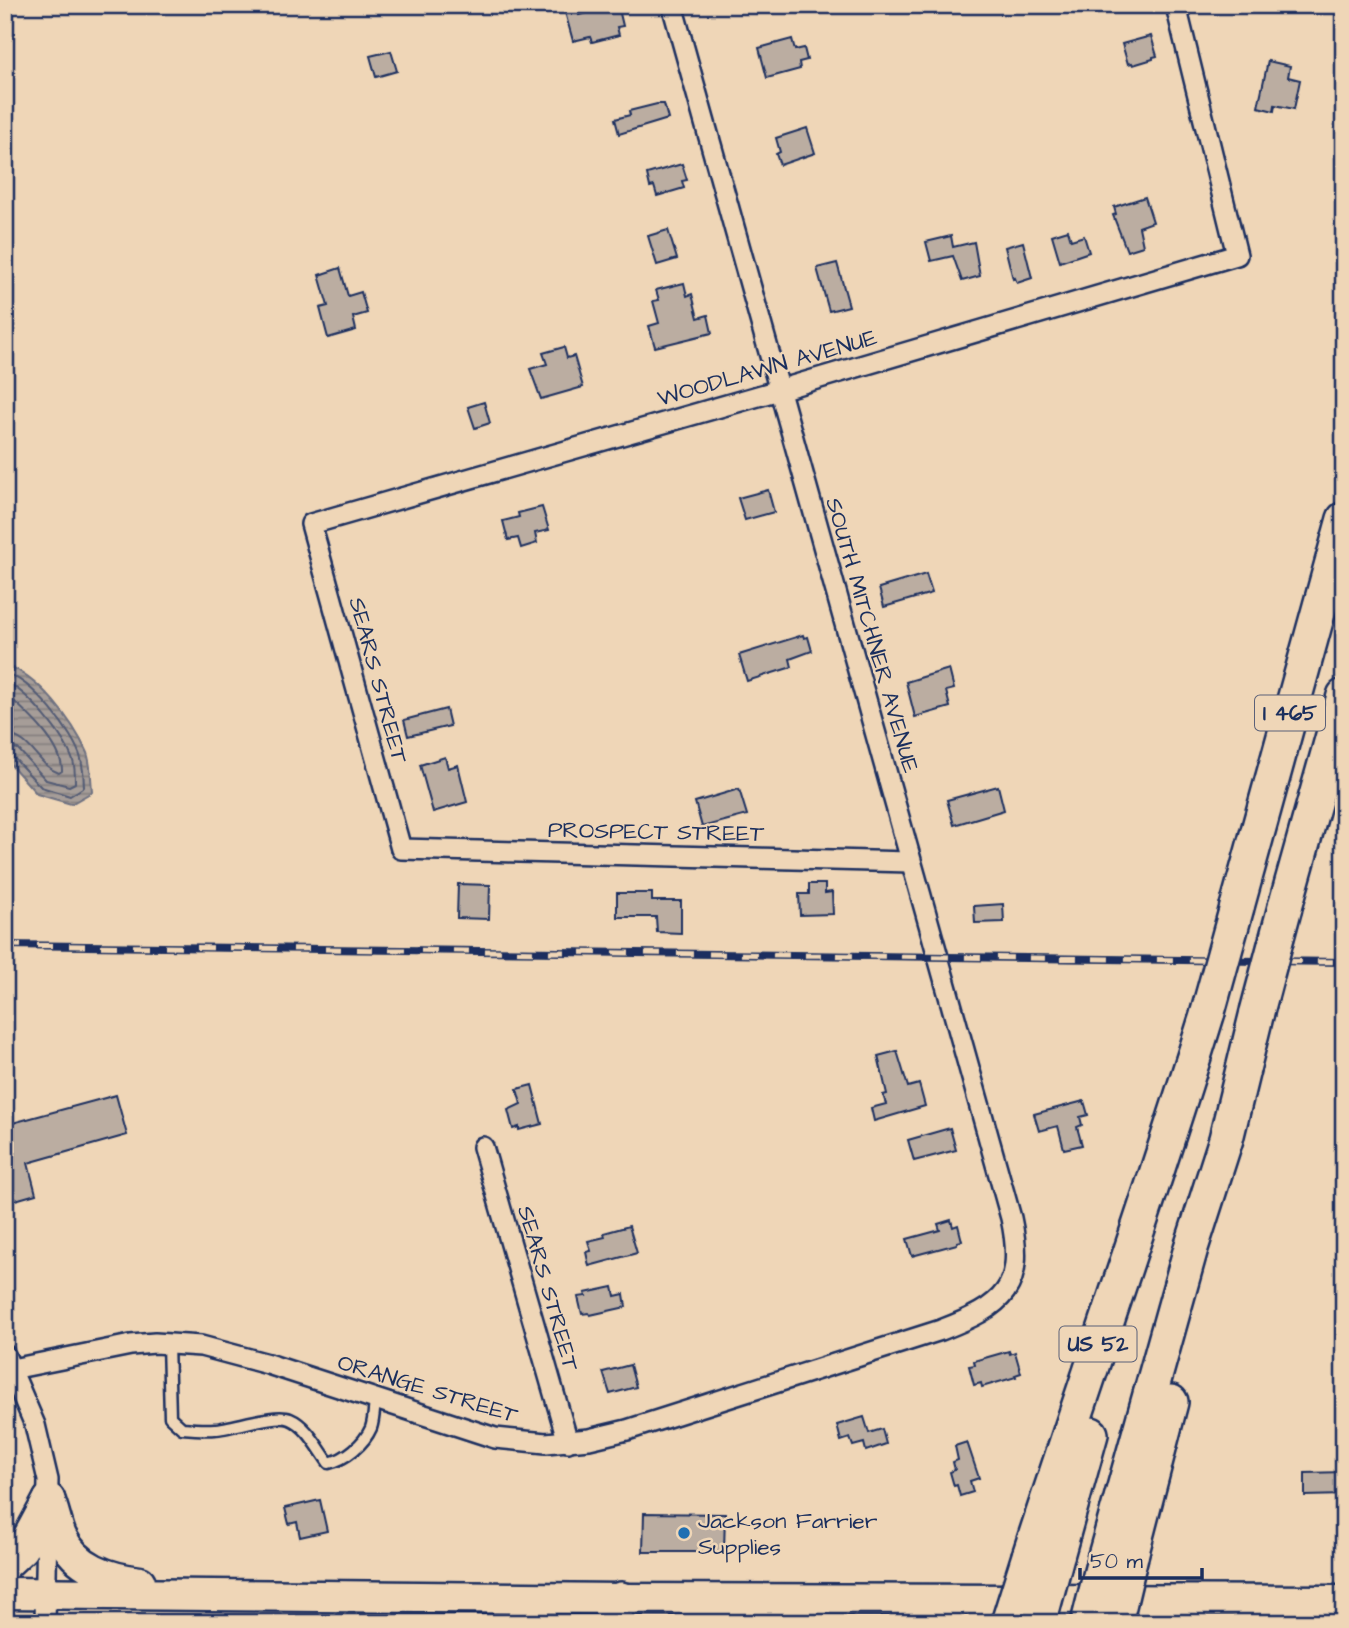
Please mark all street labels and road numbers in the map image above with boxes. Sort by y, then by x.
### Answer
street label: WOODLAWN AVENUE [654,321,881,415]
street label: SOUTH MITCHNER AVENUE [817,494,927,777]
street label: SEARS STREET [341,594,416,767]
road number: I 465 [1255,696,1325,730]
street label: PROSPECT STREET [548,814,765,850]
street label: SEARS STREET [509,1202,587,1375]
road number: US 52 [1060,1326,1136,1362]
street label: ORANGE STREET [334,1346,522,1432]

